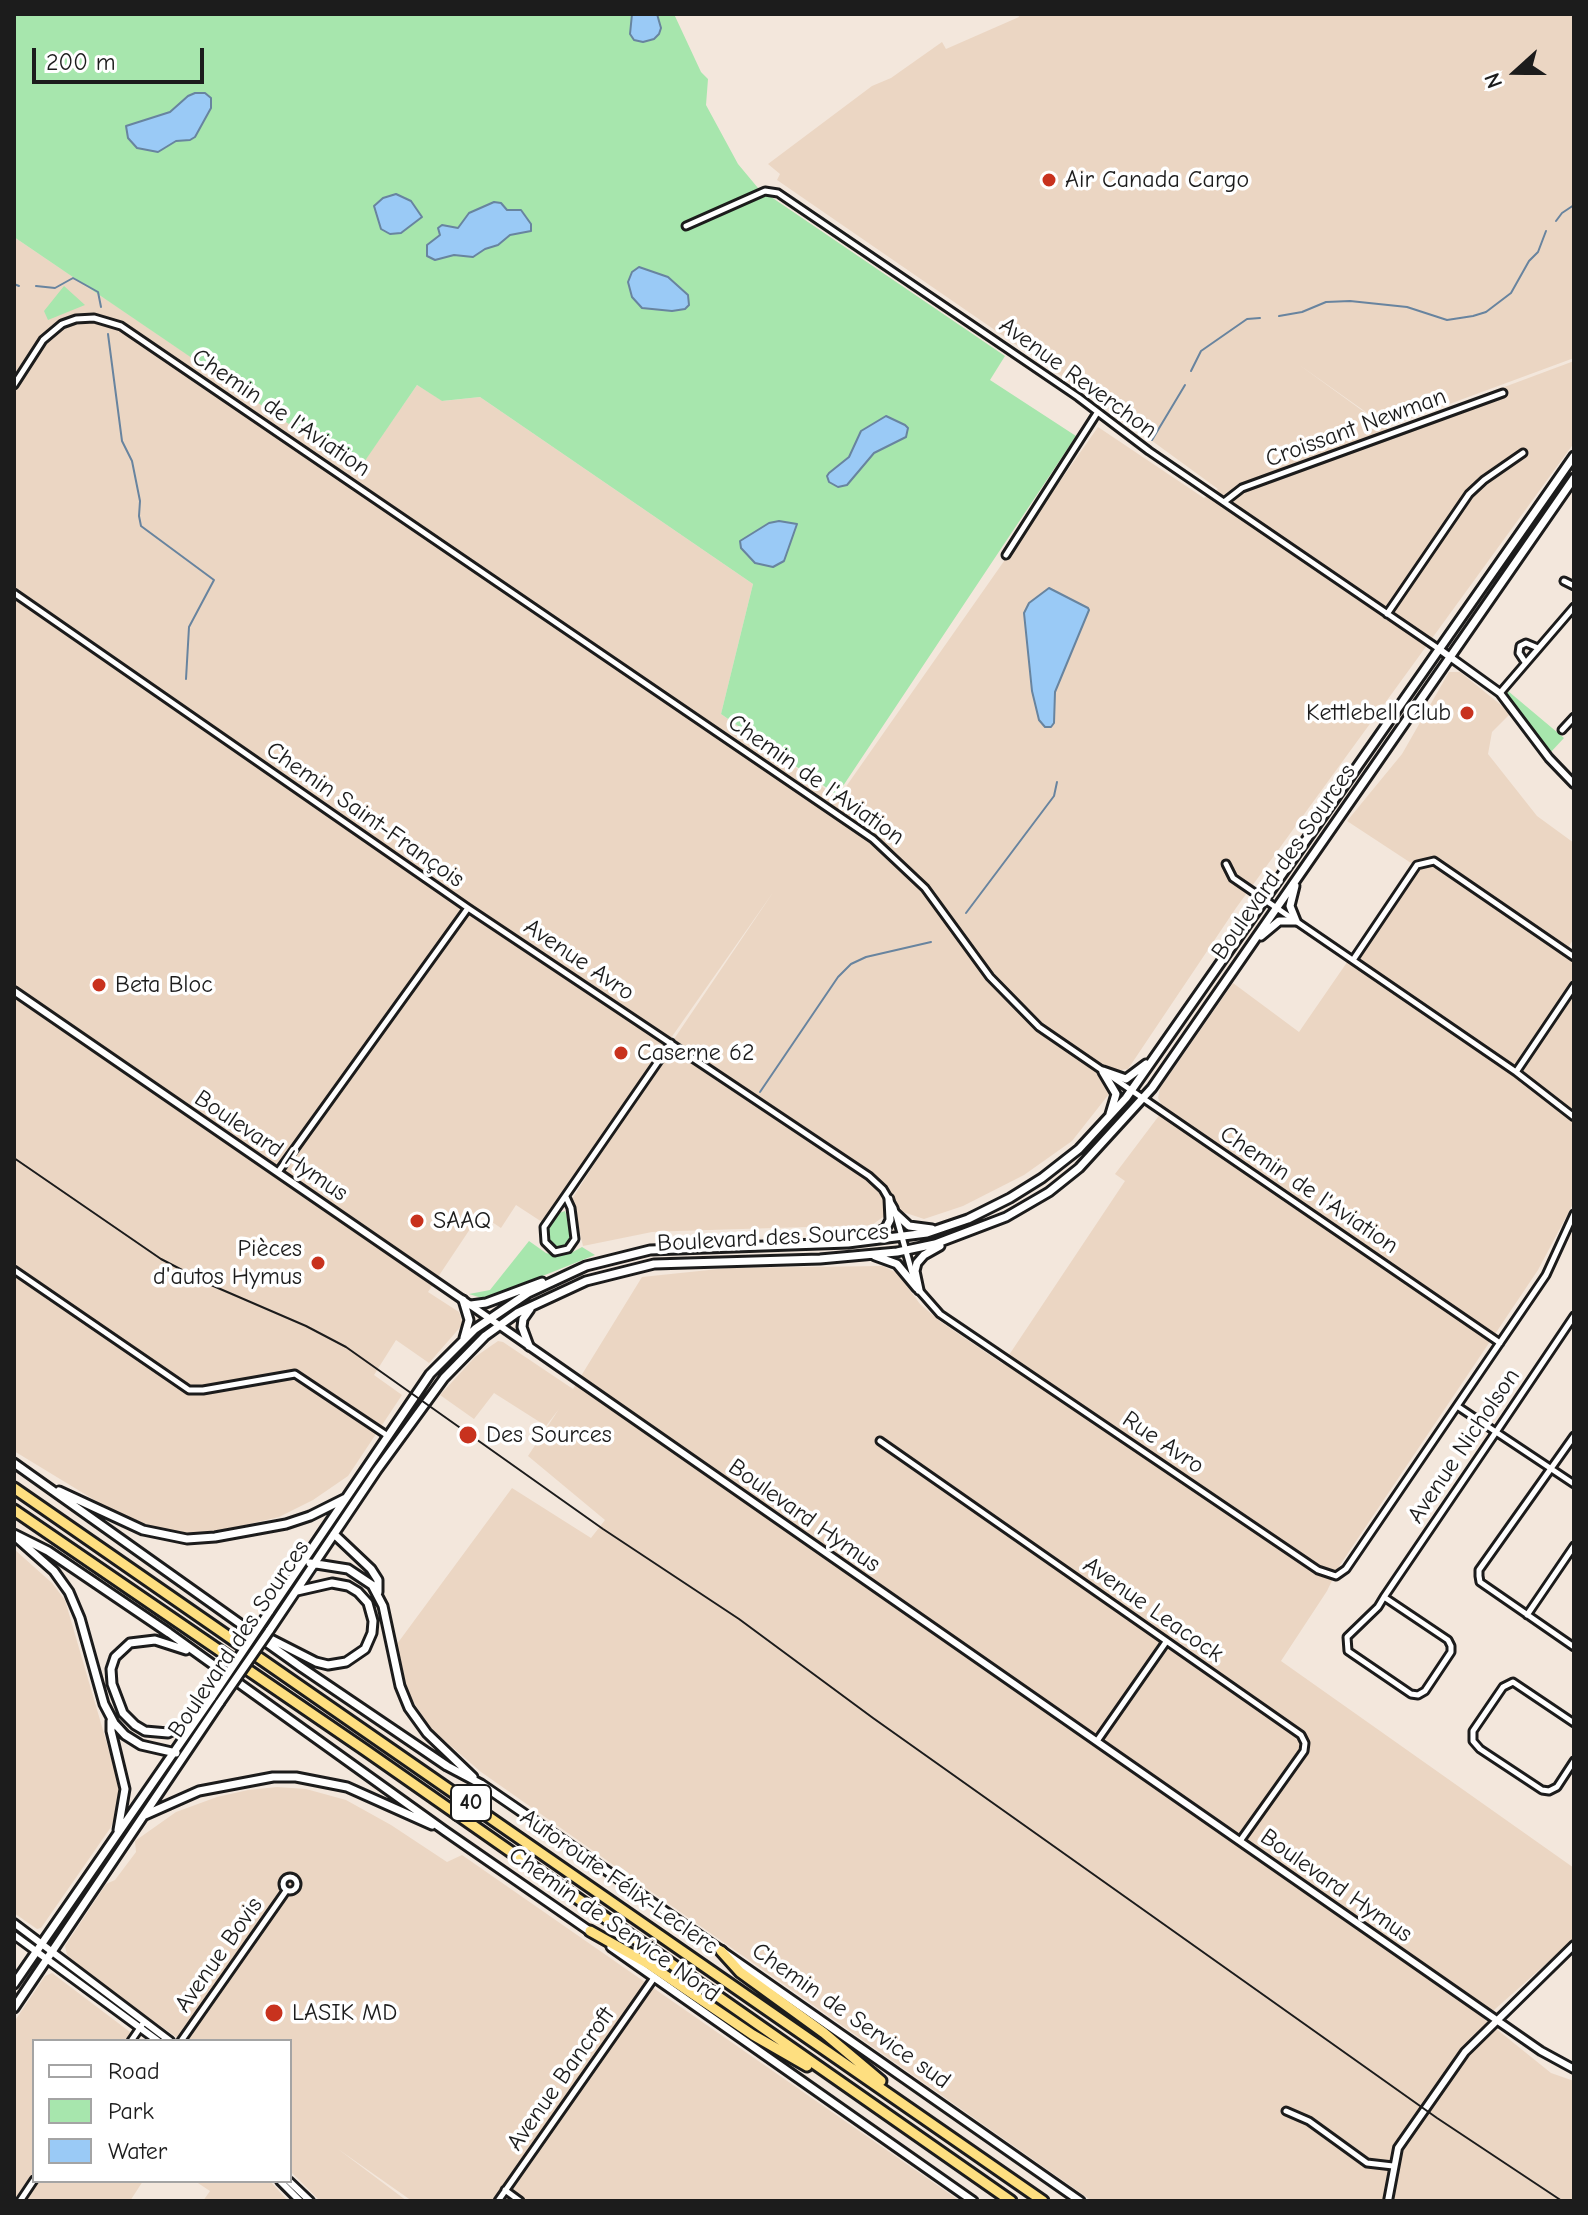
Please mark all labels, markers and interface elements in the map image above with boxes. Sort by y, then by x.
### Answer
scale bar [36,32,208,82]
north arrow [1476,32,1556,112]
text: 200 m [46,48,116,76]
text: N [1479,69,1508,92]
place label: Air Canada Cargo [1065,166,1249,194]
marker: Air Canada Cargo [1040,171,1058,189]
street label: Avenue Reverchon [994,311,1162,445]
street label: Chemin de l'Aviation [186,343,376,483]
street label: Croissant Newman [1262,382,1450,474]
place label: Kettlebell Club [1306,699,1451,727]
marker: Kettlebell Club [1458,704,1476,722]
street label: Chemin de l'Aviation [722,708,910,852]
street label: Chemin Saint-François [260,736,470,894]
street label: Boulevard des Sources [1206,759,1362,965]
street label: Avenue Avro [518,913,640,1007]
place label: Beta Bloc [115,971,213,999]
marker: Beta Bloc [90,976,108,994]
place label: Caserne 62 [637,1039,754,1067]
marker: Caserne 62 [612,1044,630,1062]
street label: Boulevard Hymus [189,1084,353,1208]
street label: Chemin de l'Aviation [1214,1120,1404,1260]
place label: SAAQ [433,1207,491,1235]
marker: SAAQ [408,1212,426,1230]
street label: Boulevard des Sources [656,1218,890,1258]
place label: Pièces d'autos Hymus [153,1235,302,1291]
marker: Pièces d'autos Hymus [309,1254,327,1272]
street label: Avenue Nicholson [1402,1363,1526,1529]
street label: Rue Avro [1117,1405,1209,1481]
place label: Des Sources [486,1421,612,1449]
marker: Des Sources [457,1424,479,1446]
street label: Boulevard Hymus [723,1453,885,1579]
street label: Boulevard des Sources [162,1535,316,1743]
street label: Avenue Leacock [1077,1551,1229,1669]
road number: 40 [451,1785,491,1821]
street label: Autoroute Félix-Leclerc [515,1803,723,1961]
street label: Boulevard Hymus [1255,1823,1417,1949]
street label: Chemin de Service Nord [503,1841,725,2009]
street label: Avenue Bovis [169,1892,269,2018]
street label: Chemin de Service sud [746,1937,956,2095]
place label: LASIK MD [292,1999,397,2027]
marker: LASIK MD [263,2002,285,2024]
street label: Avenue Bancroft [501,2002,621,2156]
legend [32,2039,292,2183]
text: Road [108,2057,160,2085]
text: Park [108,2097,154,2125]
text: Water [108,2137,167,2165]

